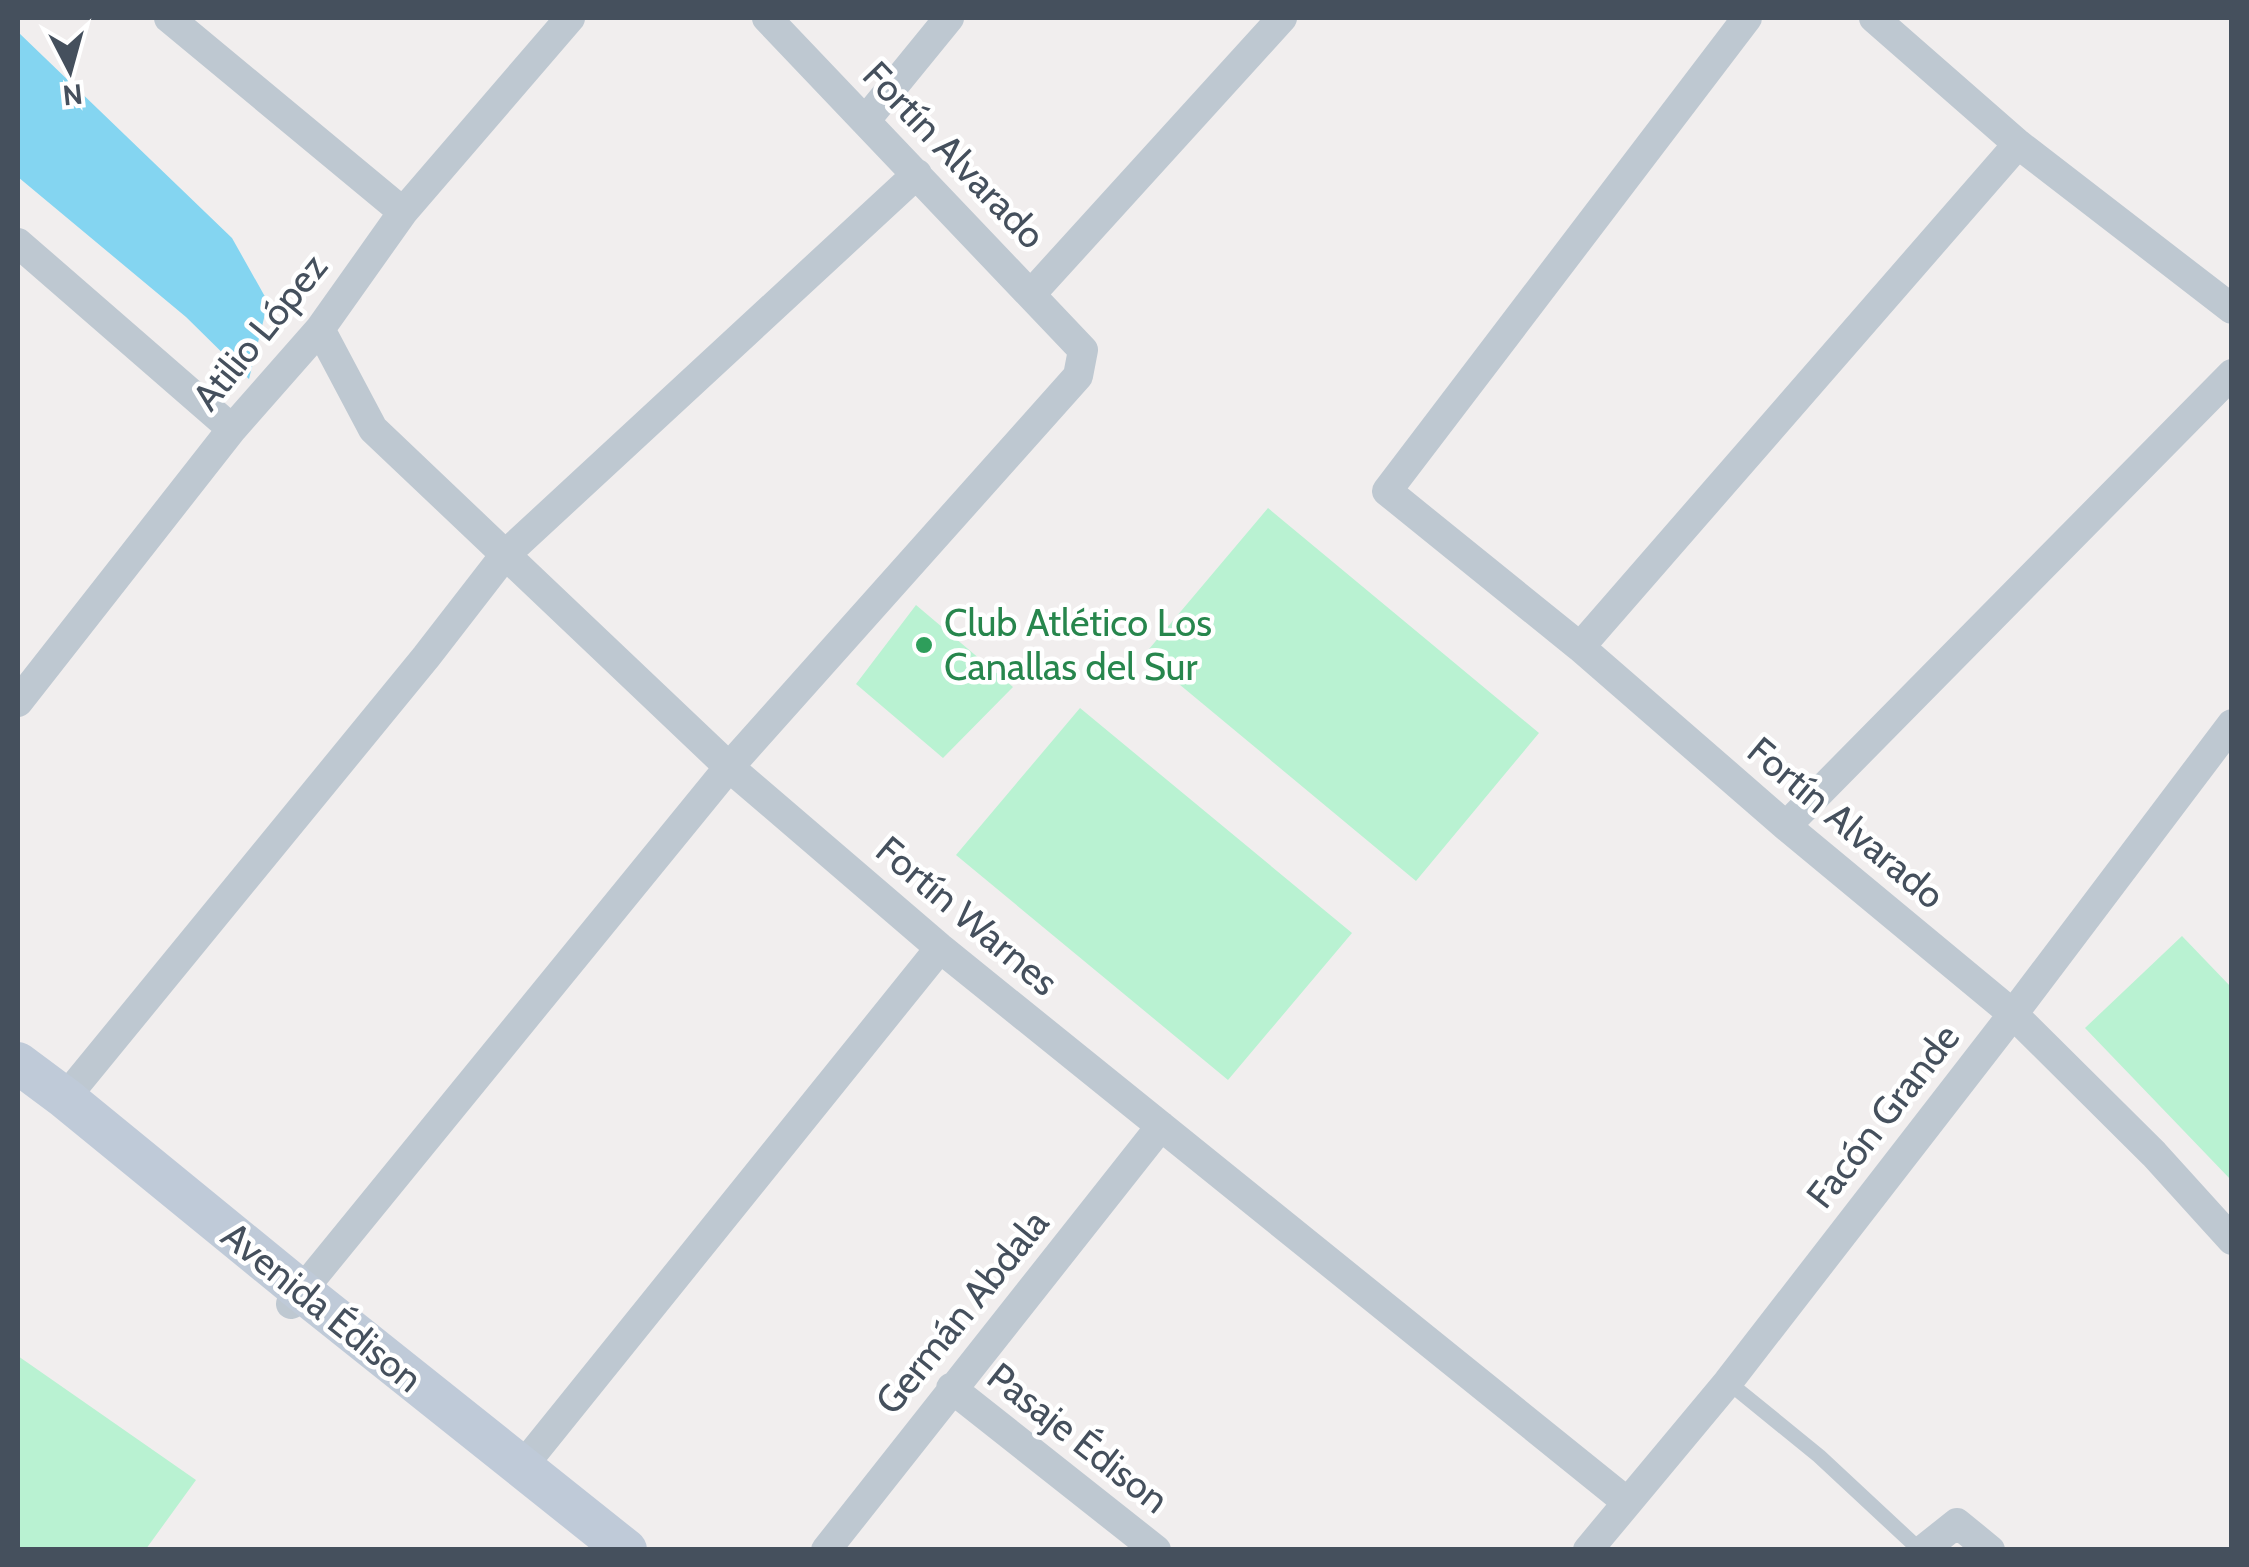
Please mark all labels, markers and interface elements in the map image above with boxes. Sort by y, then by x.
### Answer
north arrow [20,20,120,120]
street label: Fortín Alvarado [853,51,1055,258]
text: N [61,77,84,113]
street label: Atilio López [182,244,337,419]
place label: Club Atlético Los Canallas del Sur [944,599,1212,690]
marker: Club Atlético Los Canallas del Sur [913,634,935,656]
street label: Fortín Alvarado [1738,727,1954,918]
street label: Fortín Warnes [867,826,1068,1005]
street label: Facón Grande [1796,1014,1969,1217]
street label: Germán Abdala [865,1200,1058,1423]
street label: Avenida Édison [213,1211,432,1402]
street label: Pasaje Édison [978,1352,1178,1523]

